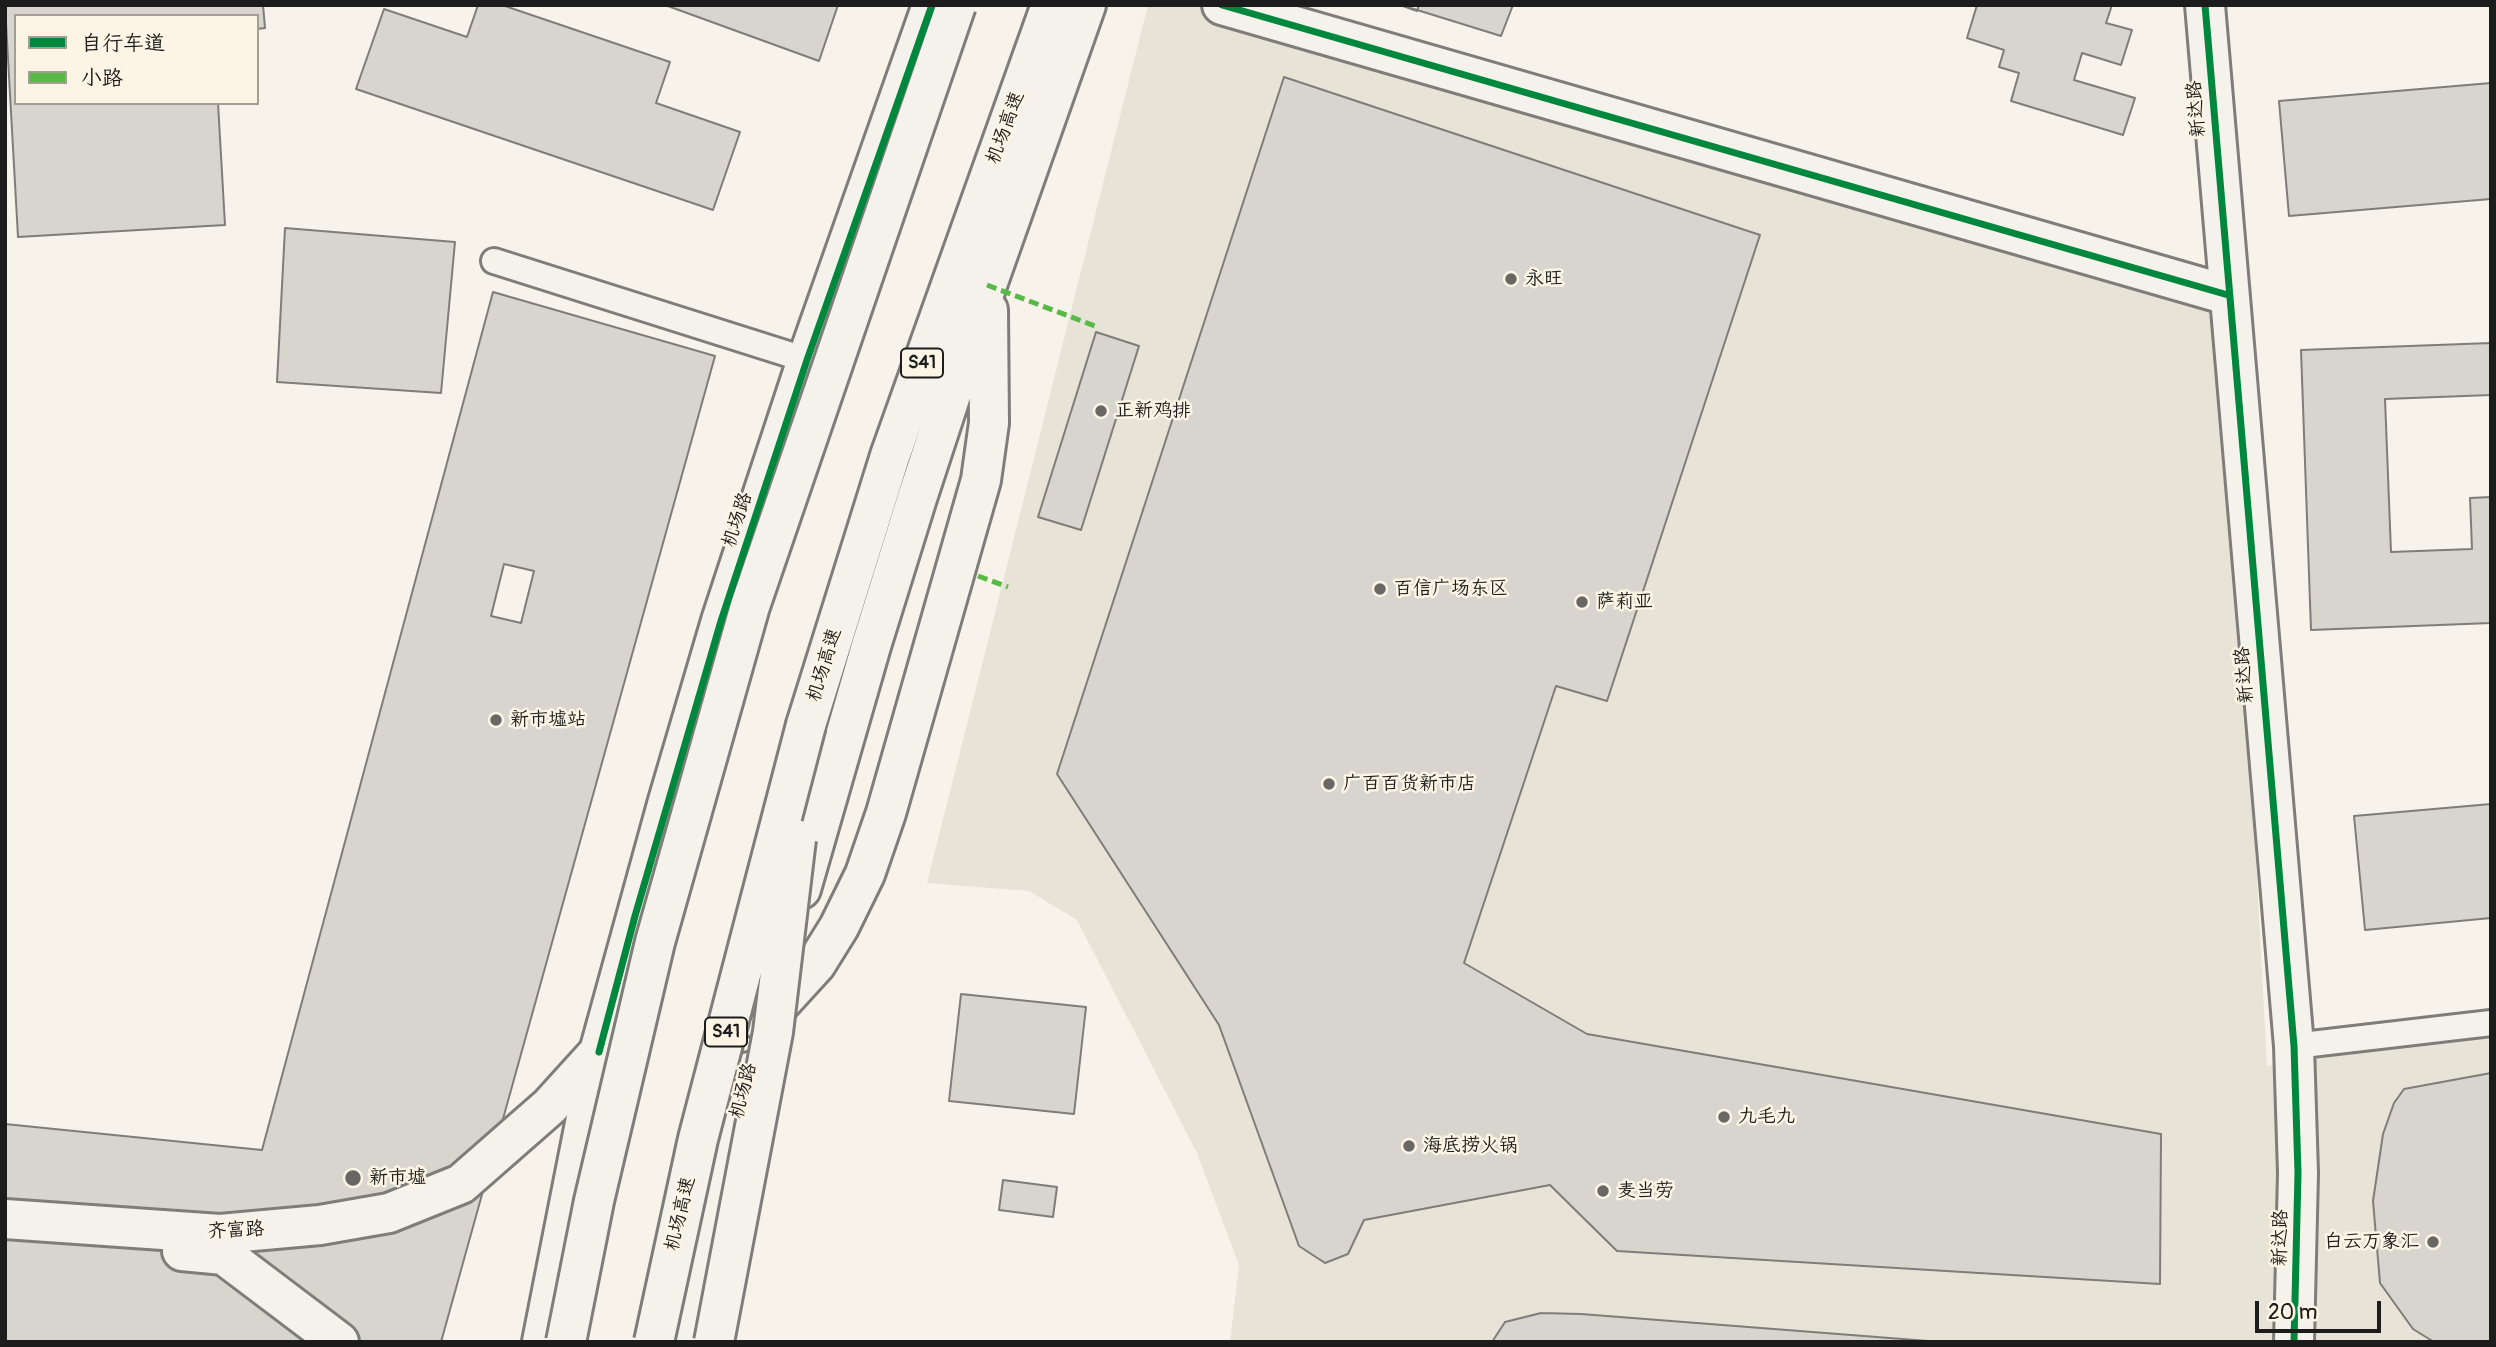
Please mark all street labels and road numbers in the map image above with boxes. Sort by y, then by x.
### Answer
street label: 新达路 [2183,80,2211,138]
street label: 机场高速 [982,88,1030,168]
road number: S41 [901,348,943,377]
street label: 机场路 [718,489,758,551]
street label: 机场高速 [803,625,847,705]
street label: 新达路 [2231,646,2259,704]
road number: S41 [705,1017,747,1046]
street label: 机场路 [726,1061,762,1121]
street label: 机场高速 [661,1174,701,1254]
street label: 新达路 [2269,1209,2293,1267]
street label: 齐富路 [207,1218,265,1244]

